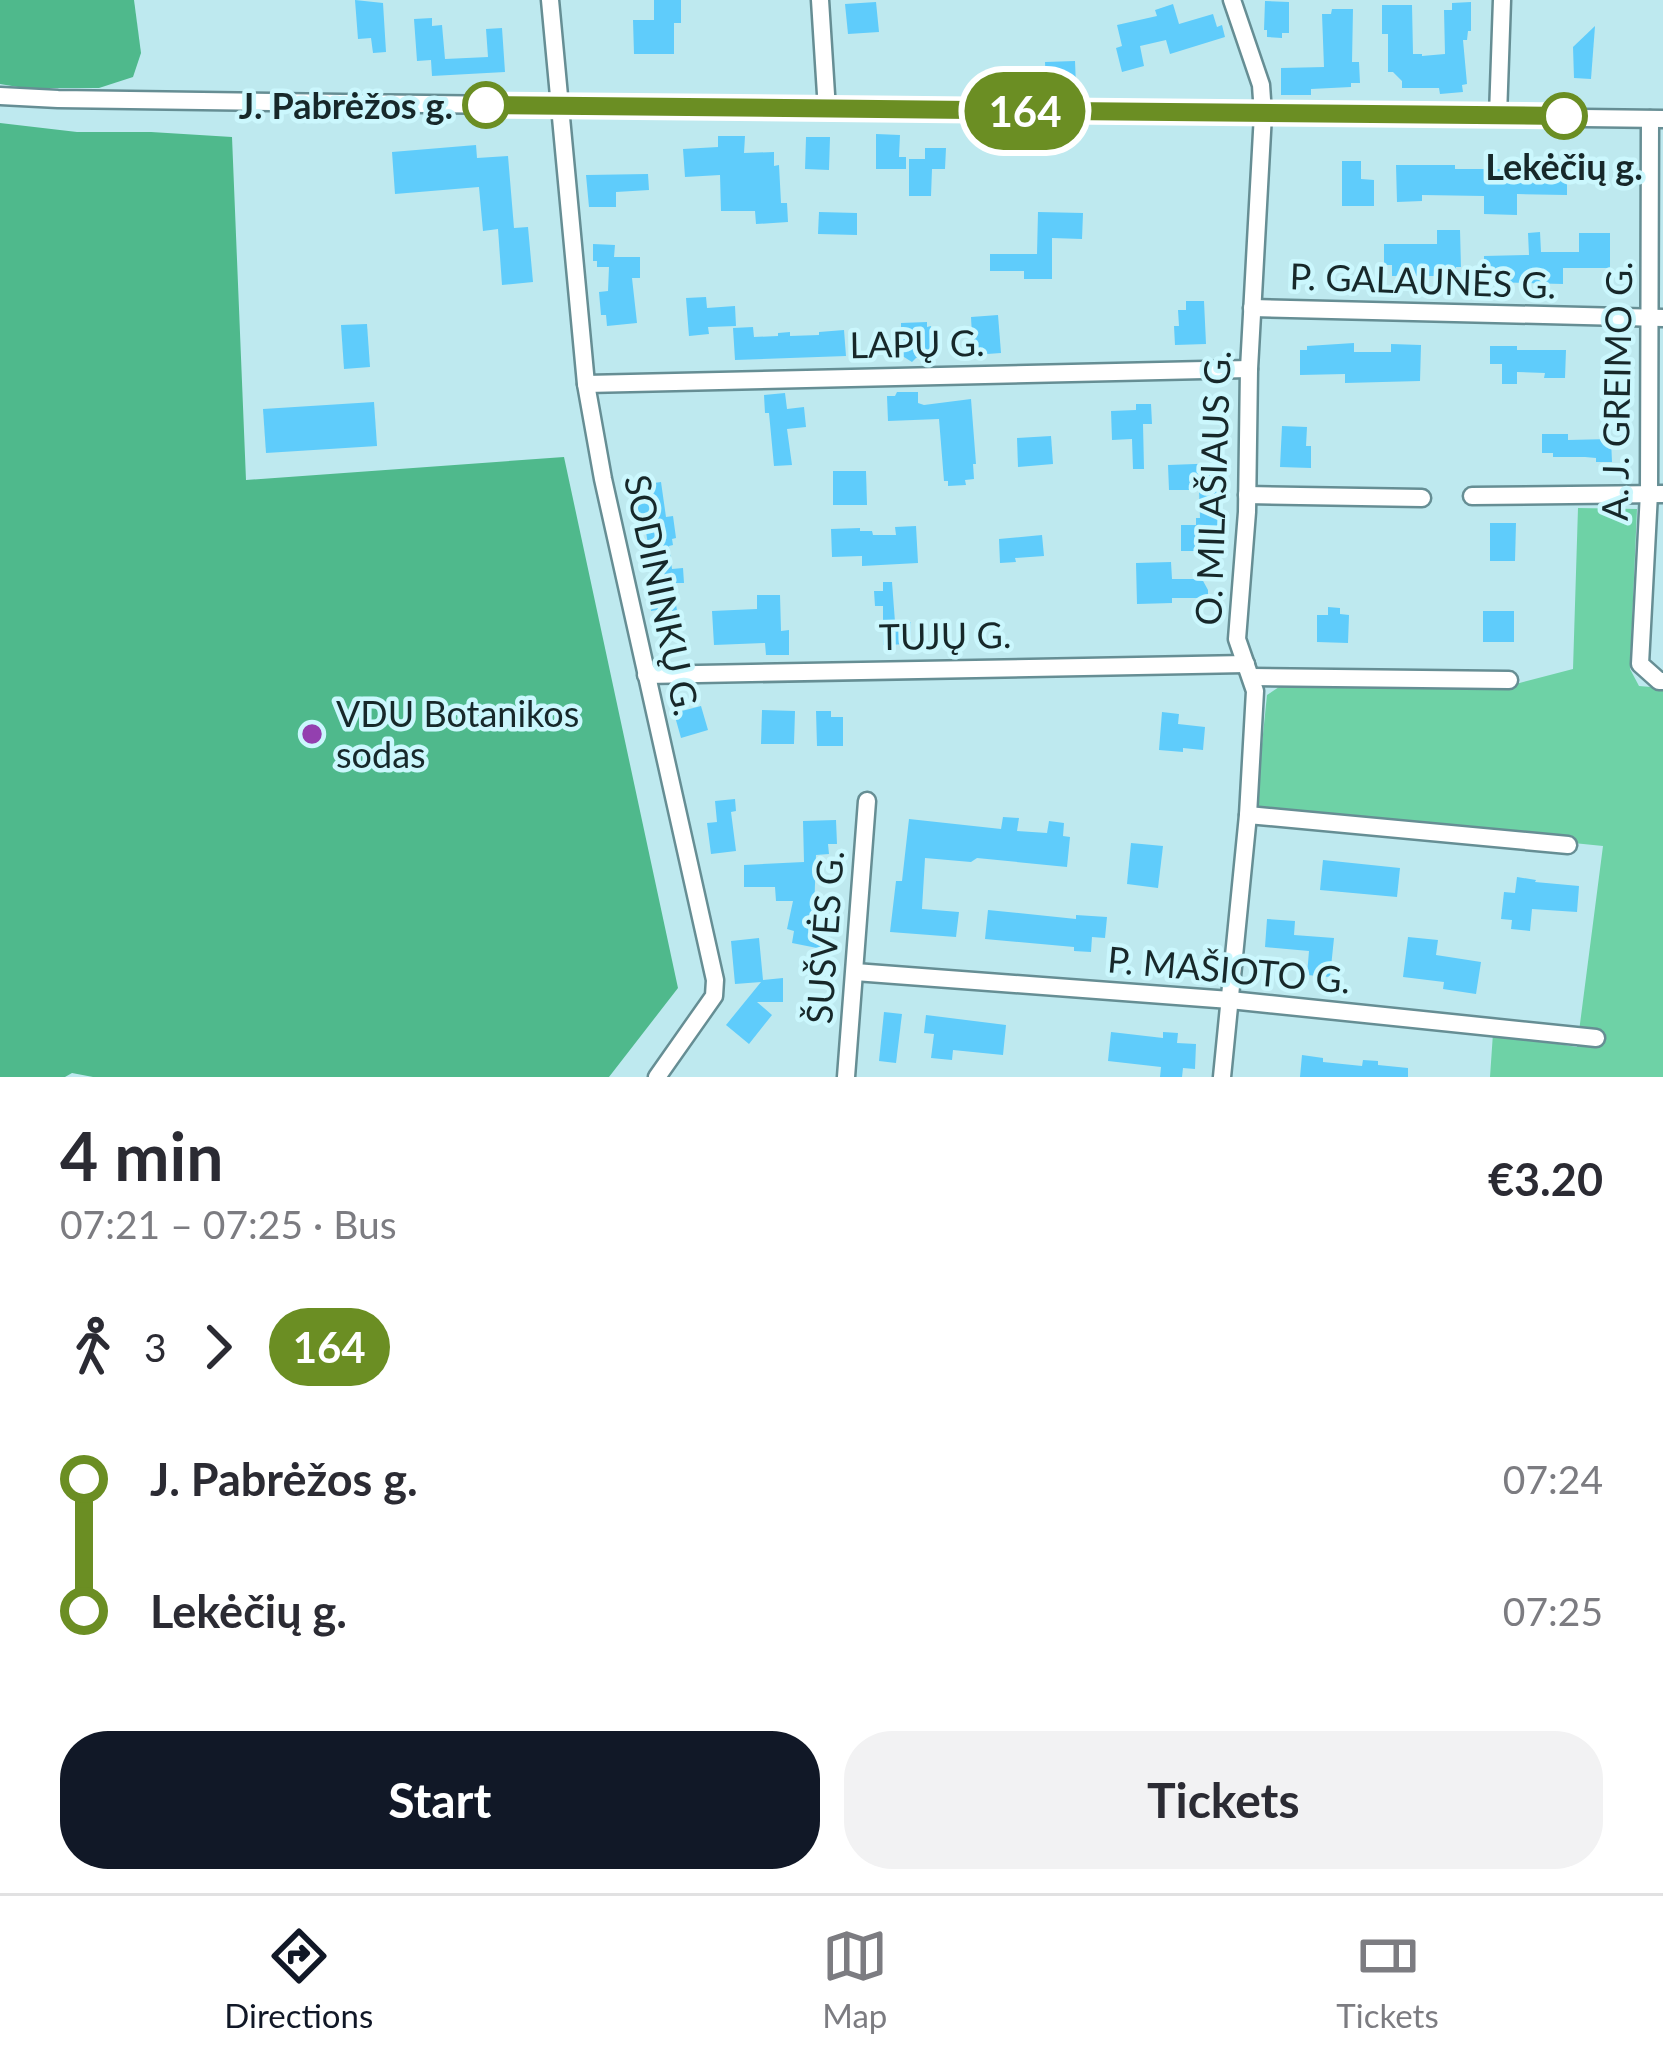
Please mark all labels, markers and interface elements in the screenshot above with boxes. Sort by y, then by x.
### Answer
line badge: 164 [956,72,1094,150]
place label: J. Pabrėžos g. [239,83,453,127]
marker: J. Pabrėžos g. [464,83,508,127]
text: 164 [988,86,1062,136]
marker: Lekėčių g. [1542,94,1586,138]
place label: Lekėčių g. [1485,144,1643,188]
street label: P. GALAUNĖS G. [1289,253,1557,307]
street label: A. J. GREIMO G. [1592,261,1640,521]
street label: LAPŲ G. [849,320,985,366]
street label: O. MILAŠIAUS G. [1185,350,1239,626]
street label: SODININKŲ G. [616,471,710,719]
street label: TUJŲ G. [878,612,1012,658]
place label: VDU Botanikos sodas [336,691,579,776]
marker: VDU Botanikos sodas [299,721,325,747]
street label: ŠUŠVĖS G. [796,849,852,1025]
street label: P. MAŠIOTO G. [1106,936,1352,1002]
text: 4 min [60,1116,224,1195]
text: €3.20 [1488,1152,1603,1206]
text: 07:21 – 07:25 · Bus [60,1201,397,1247]
icon: walk [60,1314,126,1380]
icon: forward [185,1314,251,1380]
text: 164 [293,1322,366,1372]
text: 3 [144,1324,167,1370]
text: J. Pabrėžos g. [150,1452,418,1506]
text: 07:24 [1503,1456,1603,1502]
text: Lekėčių g. [150,1584,347,1638]
text: 07:25 [1503,1588,1603,1634]
button: Start [60,1731,820,1869]
button: Tickets [844,1731,1603,1869]
tab: Directions [224,1923,373,2035]
tab: Map [822,1923,888,2035]
tab: Tickets [1336,1923,1439,2035]

